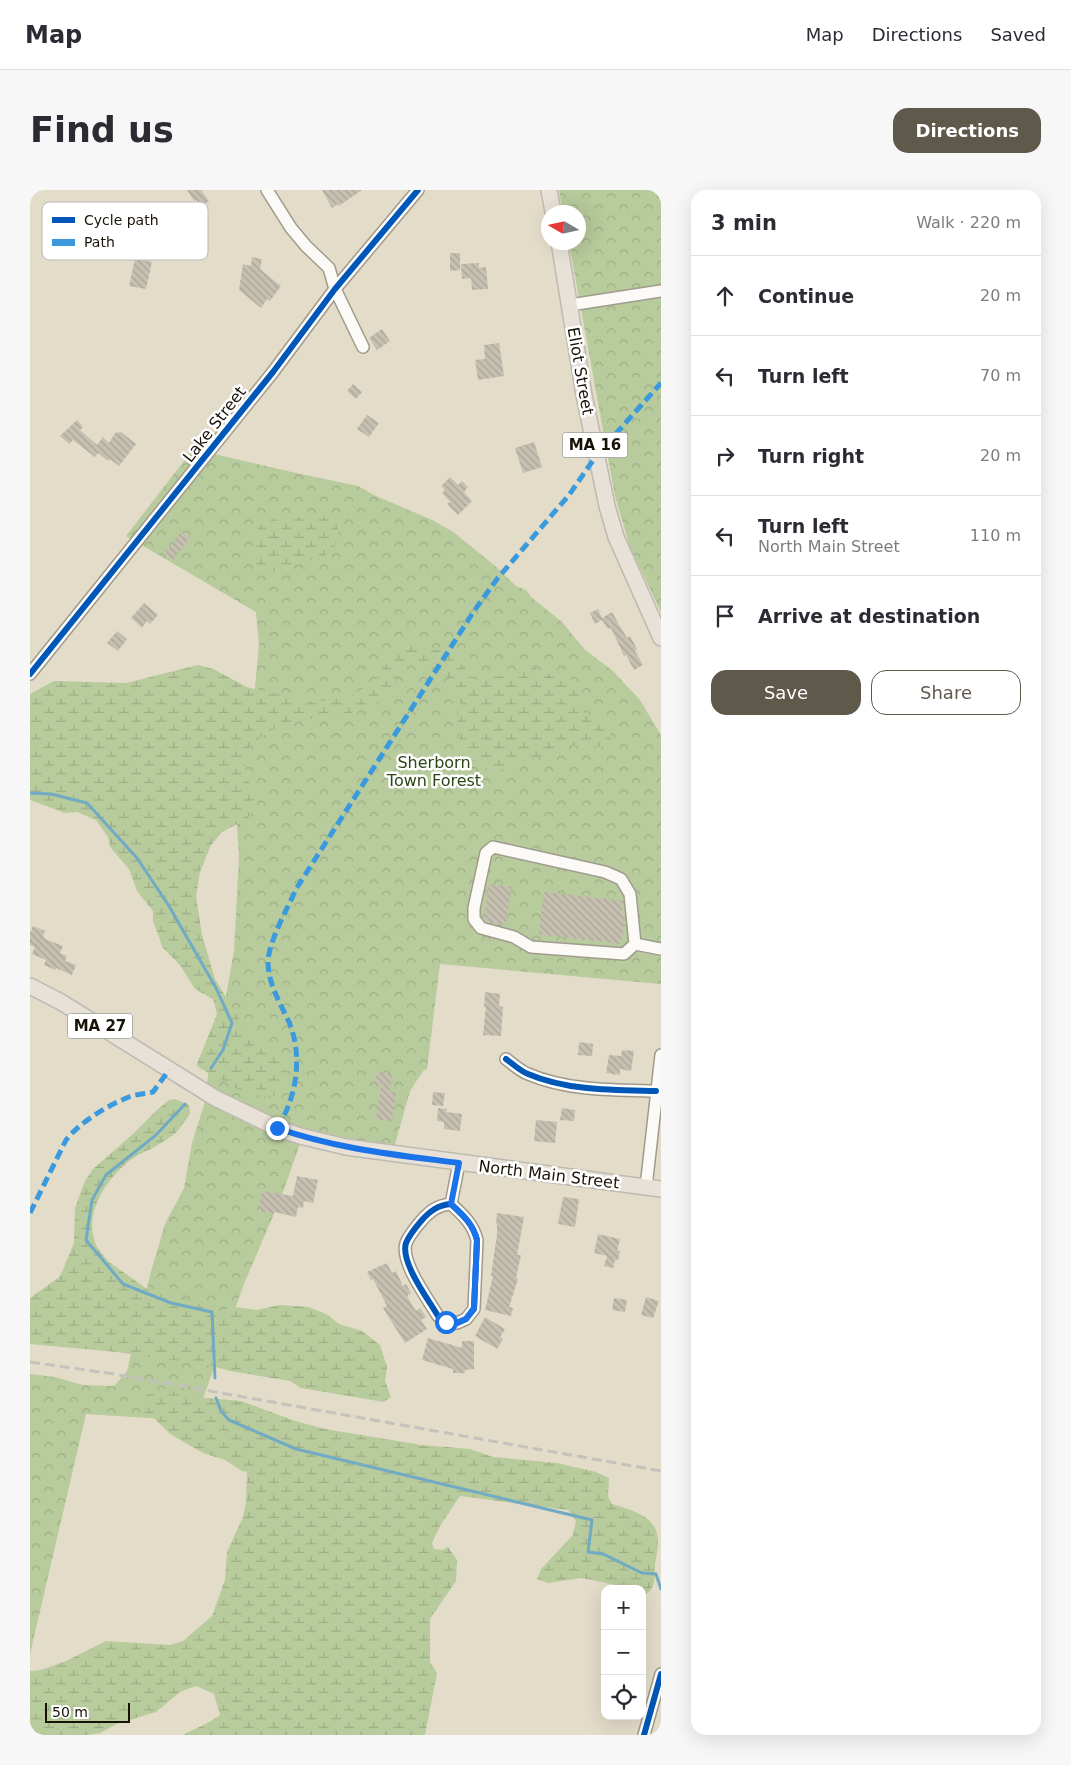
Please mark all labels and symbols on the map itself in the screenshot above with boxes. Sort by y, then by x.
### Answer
legend [42,202,208,260]
north arrow [541,205,586,250]
text: Cycle path [84,212,159,228]
text: Path [84,234,115,250]
street label: Eliot Street [563,326,598,416]
street label: Lake Street [179,383,250,466]
road number: MA 16 [562,432,628,458]
park label: Sherborn Town Forest [386,753,481,790]
road number: MA 27 [68,1014,132,1038]
route end [266,1117,289,1140]
street label: North Main Street [477,1156,620,1193]
route start [435,1311,458,1334]
scale bar [45,1700,130,1723]

